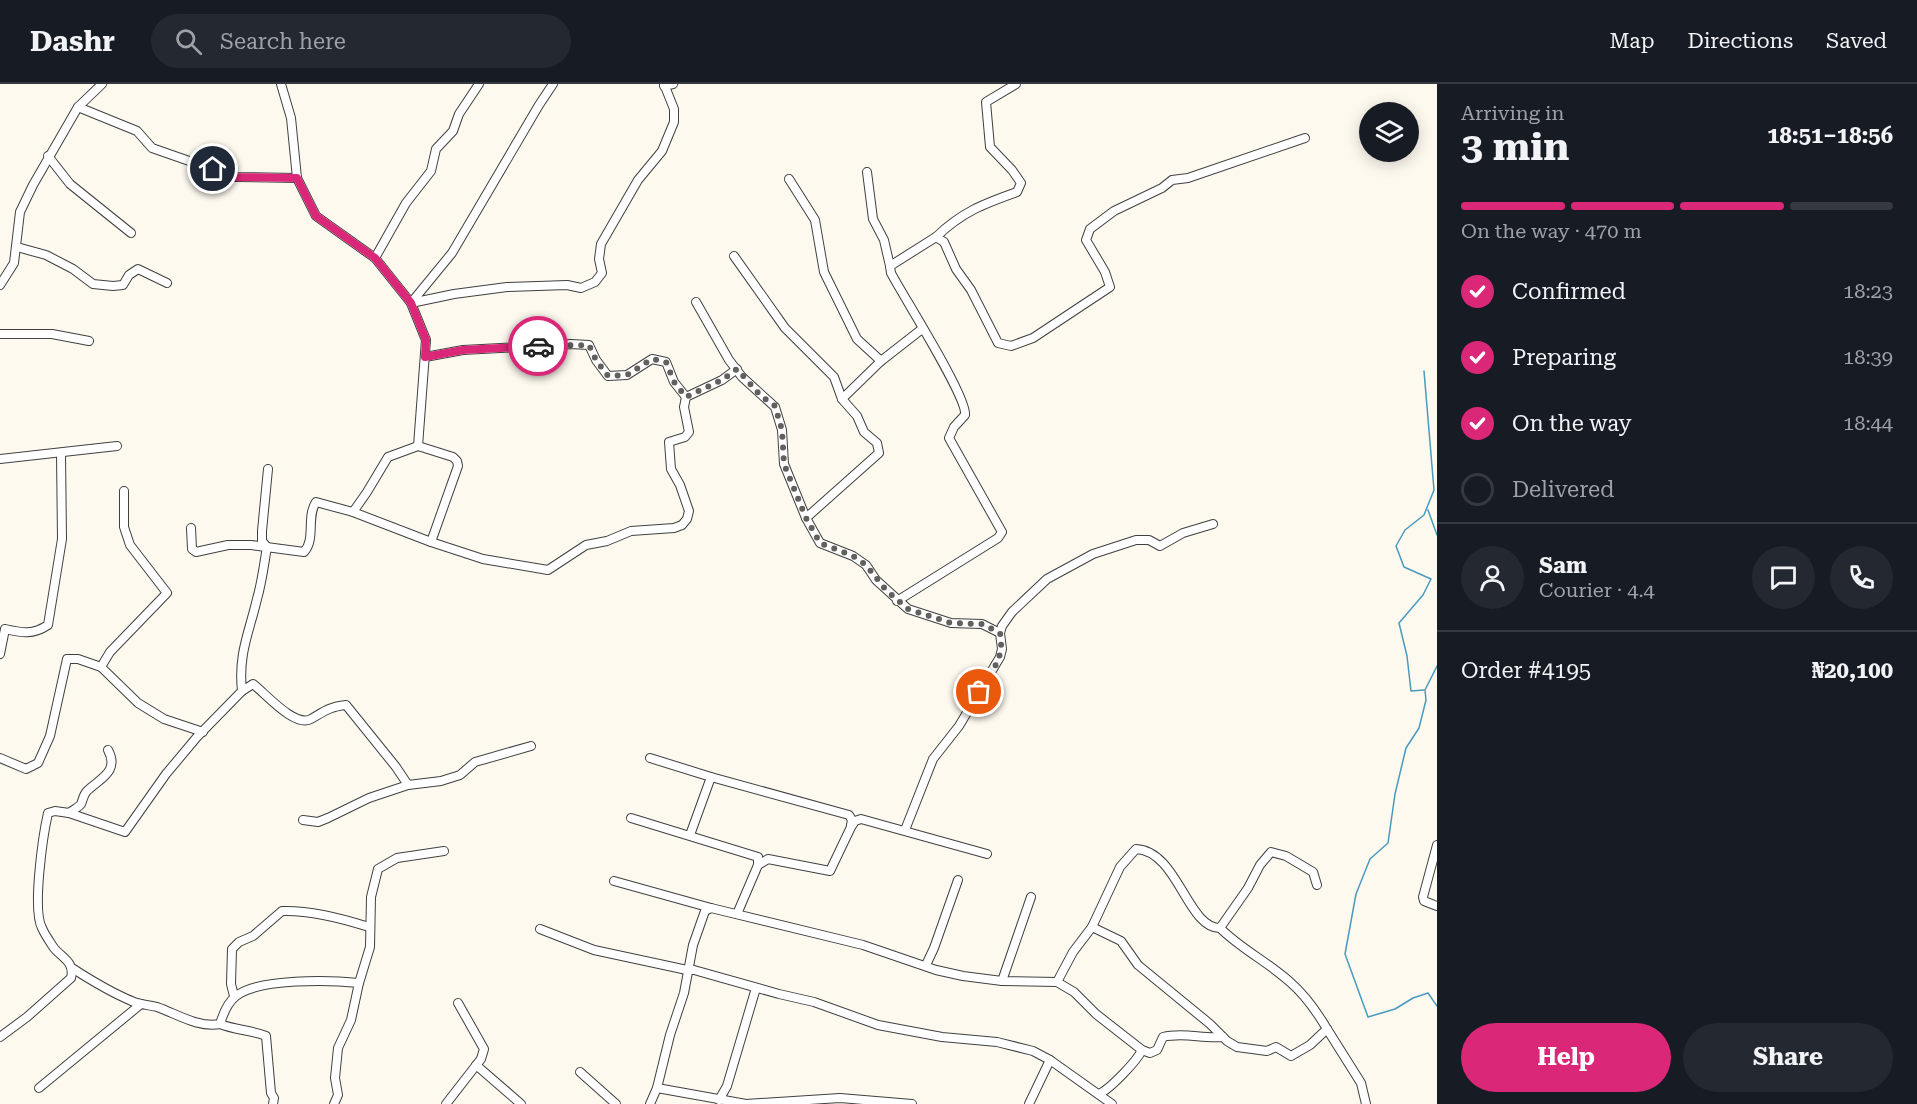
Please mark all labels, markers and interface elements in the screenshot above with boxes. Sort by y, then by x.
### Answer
search box [151,14,571,68]
text: Dashr [30,25,115,58]
icon: search [172,25,205,58]
text: Search here [220,29,346,54]
text: Map [1610,29,1654,53]
text: Directions [1687,29,1793,53]
text: Saved [1826,29,1887,53]
text: Arriving in [1461,101,1564,125]
map controls [1359,102,1419,162]
button: layers [1359,102,1419,162]
text: 18:51–18:56 [1767,123,1893,148]
text: 3 min [1461,124,1569,170]
pin [187,143,238,194]
icon: home [196,152,229,185]
text: On the way · 470 m [1461,219,1642,243]
icon: check [1461,275,1494,308]
text: Confirmed [1512,279,1626,304]
text: 18:23 [1843,279,1893,303]
courier [508,316,568,376]
icon: car [522,330,555,363]
icon: check [1461,341,1494,374]
text: Preparing [1512,345,1616,370]
text: 18:39 [1843,345,1893,369]
icon: check [1461,407,1494,440]
text: On the way [1512,411,1632,436]
text: 18:44 [1843,411,1893,435]
text: Delivered [1512,477,1614,502]
button: person [1461,546,1524,609]
button: chat [1752,546,1815,609]
button: phone [1830,546,1893,609]
text: Sam [1539,553,1587,578]
text: Courier · 4.4 [1539,578,1655,602]
text: Order #4195 [1461,658,1591,683]
text: ₦20,100 [1812,658,1893,683]
pin [953,666,1004,717]
icon: bag [962,675,995,708]
button: Help [1461,1023,1671,1092]
button: Share [1683,1023,1893,1092]

